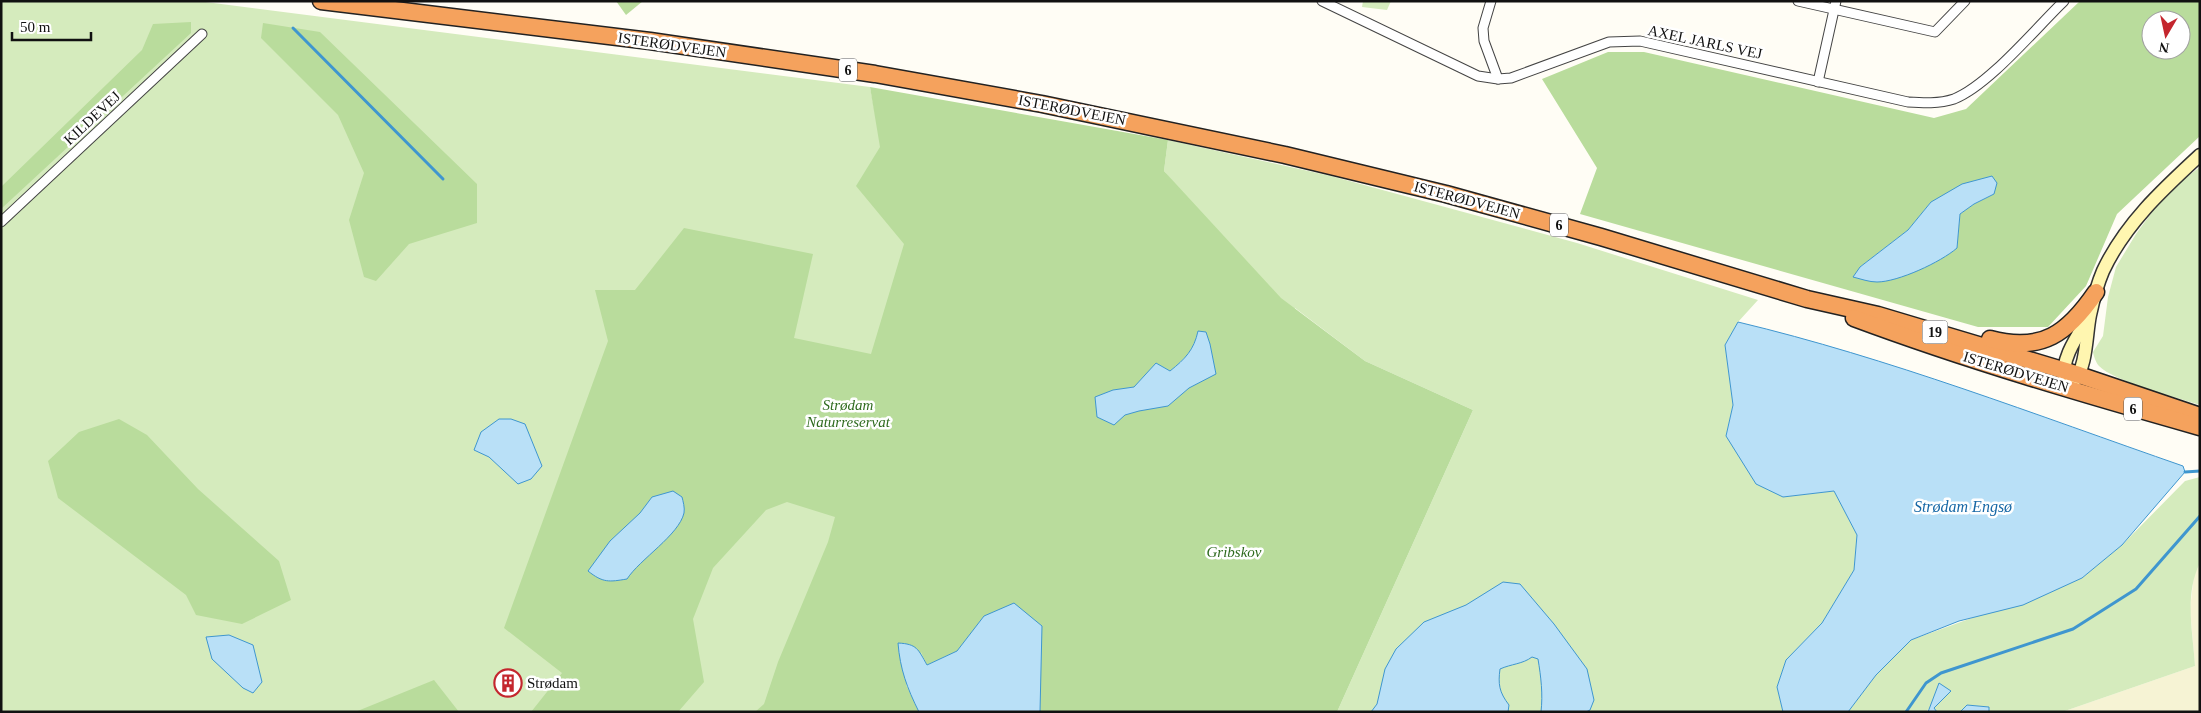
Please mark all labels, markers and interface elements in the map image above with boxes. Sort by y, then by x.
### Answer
scale bar [12,10,91,42]
north arrow [2141,10,2191,60]
text: 50 m [20,19,51,35]
street label: AXEL JARLS VEJ [1646,22,1764,62]
street label: ISTERØDVEJEN [617,29,727,61]
text: N [2158,39,2170,56]
road number: 6 [839,58,857,82]
street label: KILDEVEJ [61,88,123,148]
street label: ISTERØDVEJEN [1017,92,1127,128]
street label: ISTERØDVEJEN [1412,178,1522,222]
road number: 6 [1550,214,1568,236]
road number: 19 [1922,321,1948,344]
street label: ISTERØDVEJEN [1961,348,2071,396]
park label: Strødam Naturreservat [805,397,891,430]
road number: 6 [2124,398,2142,420]
water label: Strødam Engsø [1914,498,2013,516]
park label: Gribskov [1207,544,1262,560]
building icon: Strødam [493,668,523,698]
place label: Strødam [527,675,578,691]

